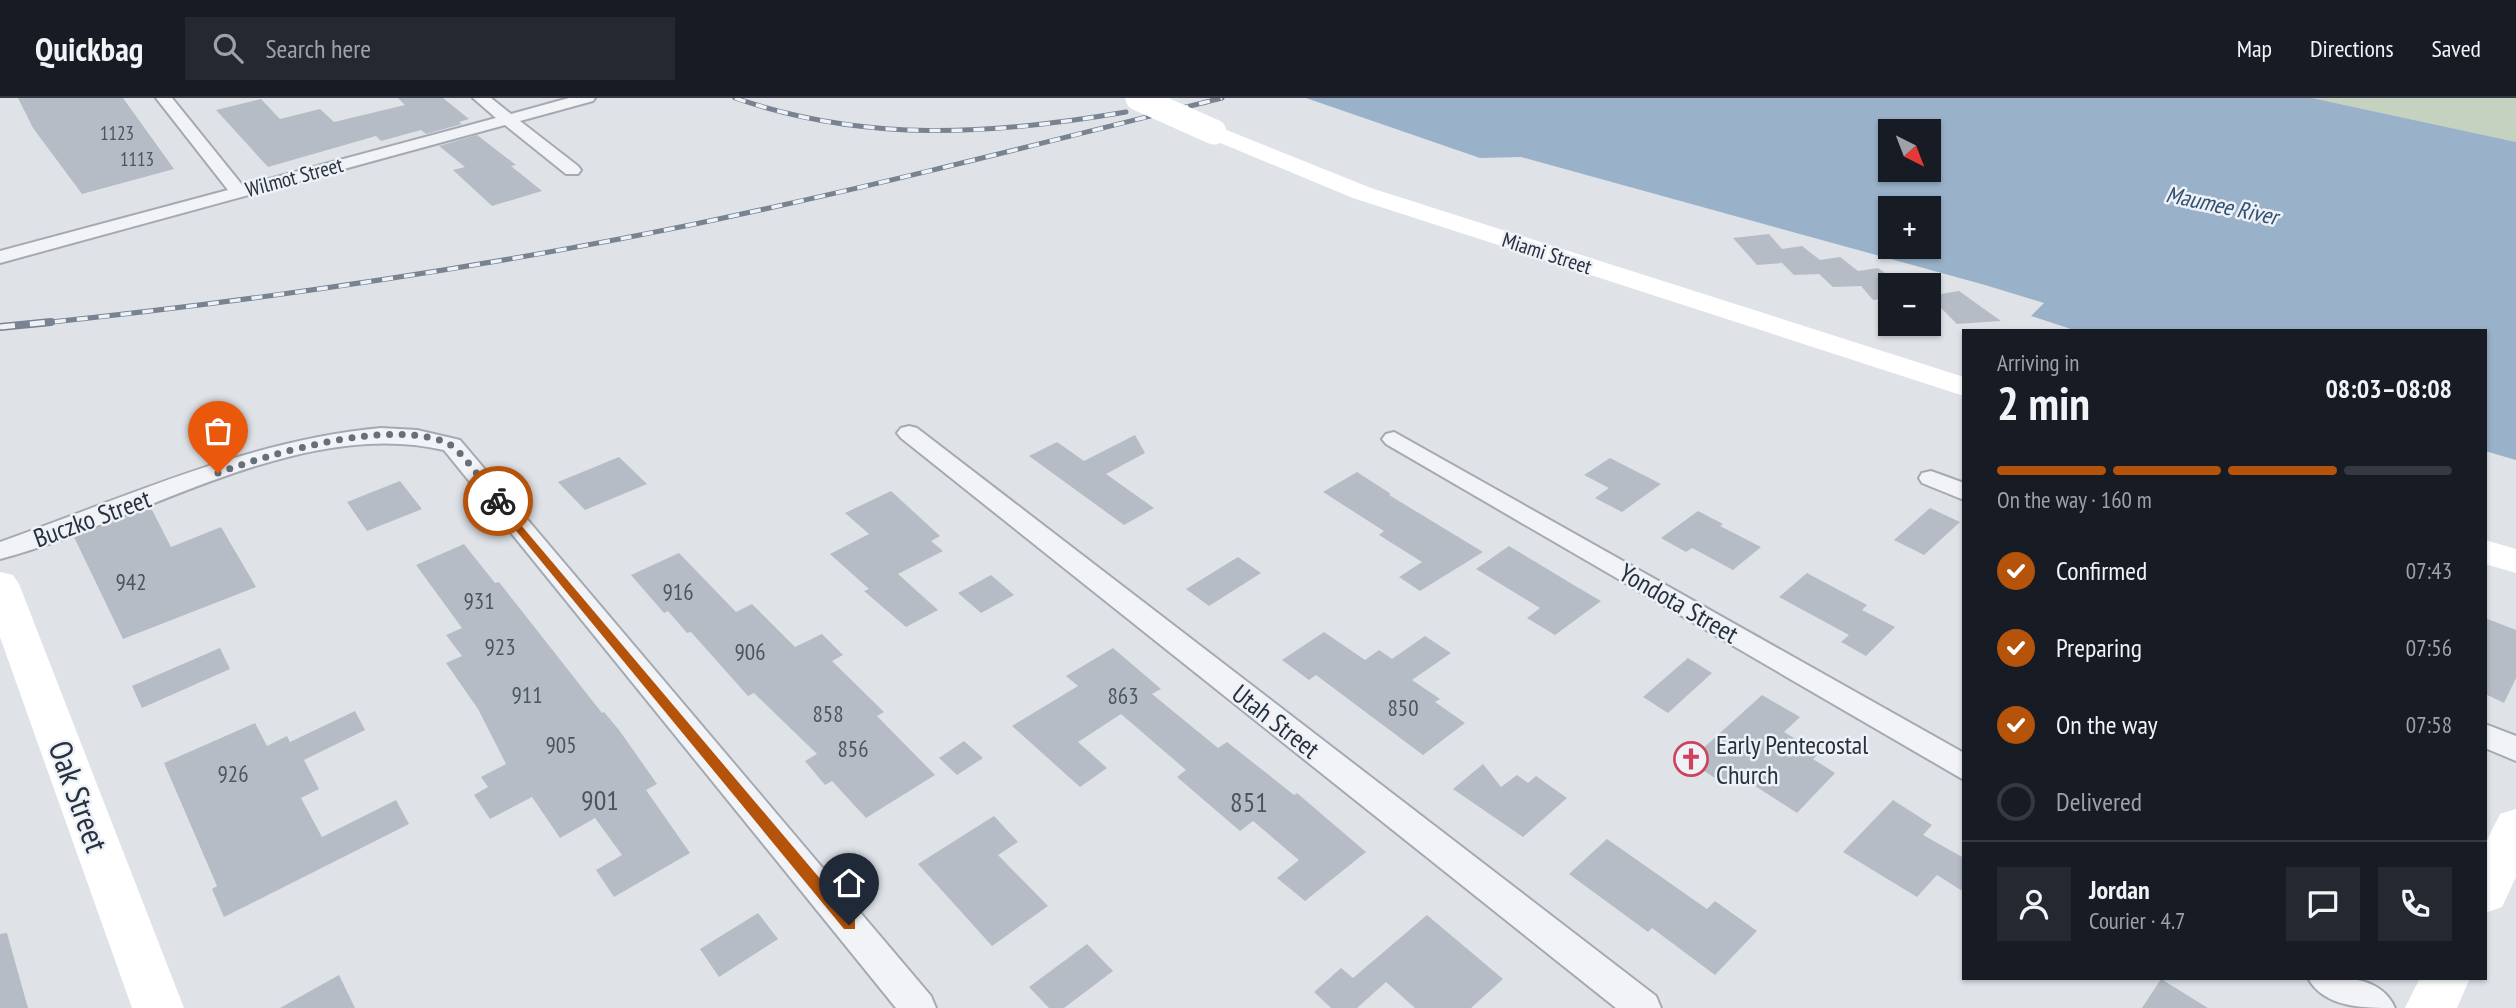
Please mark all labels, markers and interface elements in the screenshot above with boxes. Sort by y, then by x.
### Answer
search box [185,17,675,80]
text: Quickbag [35,27,143,70]
icon: search [209,29,247,67]
text: Search here [265,32,371,65]
text: Map [2237,33,2272,64]
text: Directions [2310,33,2394,64]
text: Saved [2432,33,2481,64]
north arrow [1878,119,1941,182]
map controls [1878,119,1941,336]
house number: 1123 [100,121,134,145]
house number: 1113 [120,147,154,171]
street label: Wilmot Street [242,151,346,203]
water label: Maumee River [2164,179,2284,232]
button: + [1878,196,1941,259]
street label: Miami Street [1499,226,1595,280]
button: − [1878,273,1941,336]
text: Arriving in [1997,348,2079,377]
text: 08:03–08:08 [2325,372,2452,405]
text: 2 min [1997,373,2090,433]
pin [188,401,248,473]
icon: bag [199,412,237,450]
courier [463,466,533,536]
street label: Buczko Street [29,482,155,554]
icon: bike [479,482,517,520]
text: On the way · 160 m [1997,485,2152,514]
icon: check [1997,552,2035,590]
text: Confirmed [2056,554,2147,587]
street label: Yondota Street [1614,556,1744,650]
text: 07:43 [2406,556,2452,585]
house number: 942 [115,567,147,596]
house number: 916 [662,577,694,606]
house number: 931 [463,586,495,615]
icon: check [1997,629,2035,667]
text: Preparing [2056,631,2142,664]
house number: 923 [484,632,516,661]
text: 07:56 [2406,633,2452,662]
house number: 906 [734,637,766,666]
street label: Utah Street [1226,677,1326,765]
house number: 911 [511,680,543,709]
house number: 863 [1107,681,1139,710]
house number: 850 [1387,693,1419,722]
house number: 858 [812,699,844,728]
icon: check [1997,706,2035,744]
text: On the way [2056,708,2158,741]
text: 07:58 [2406,710,2452,739]
place label: Early Pentecostal Church [1716,728,1868,791]
house number: 905 [545,730,577,759]
house number: 856 [837,734,869,763]
street label: Oak Street [40,735,118,857]
church icon: Early Pentecostal Church [1672,740,1710,778]
house number: 926 [217,759,249,788]
house number: 901 [581,781,619,818]
house number: 851 [1230,783,1268,820]
text: Delivered [2056,785,2142,818]
pin [819,853,879,925]
icon: home [830,864,868,902]
button: person [1997,867,2071,941]
button: chat [2286,867,2360,941]
button: phone [2378,867,2452,941]
text: Jordan [2089,873,2150,906]
text: Courier · 4.7 [2089,906,2185,935]

